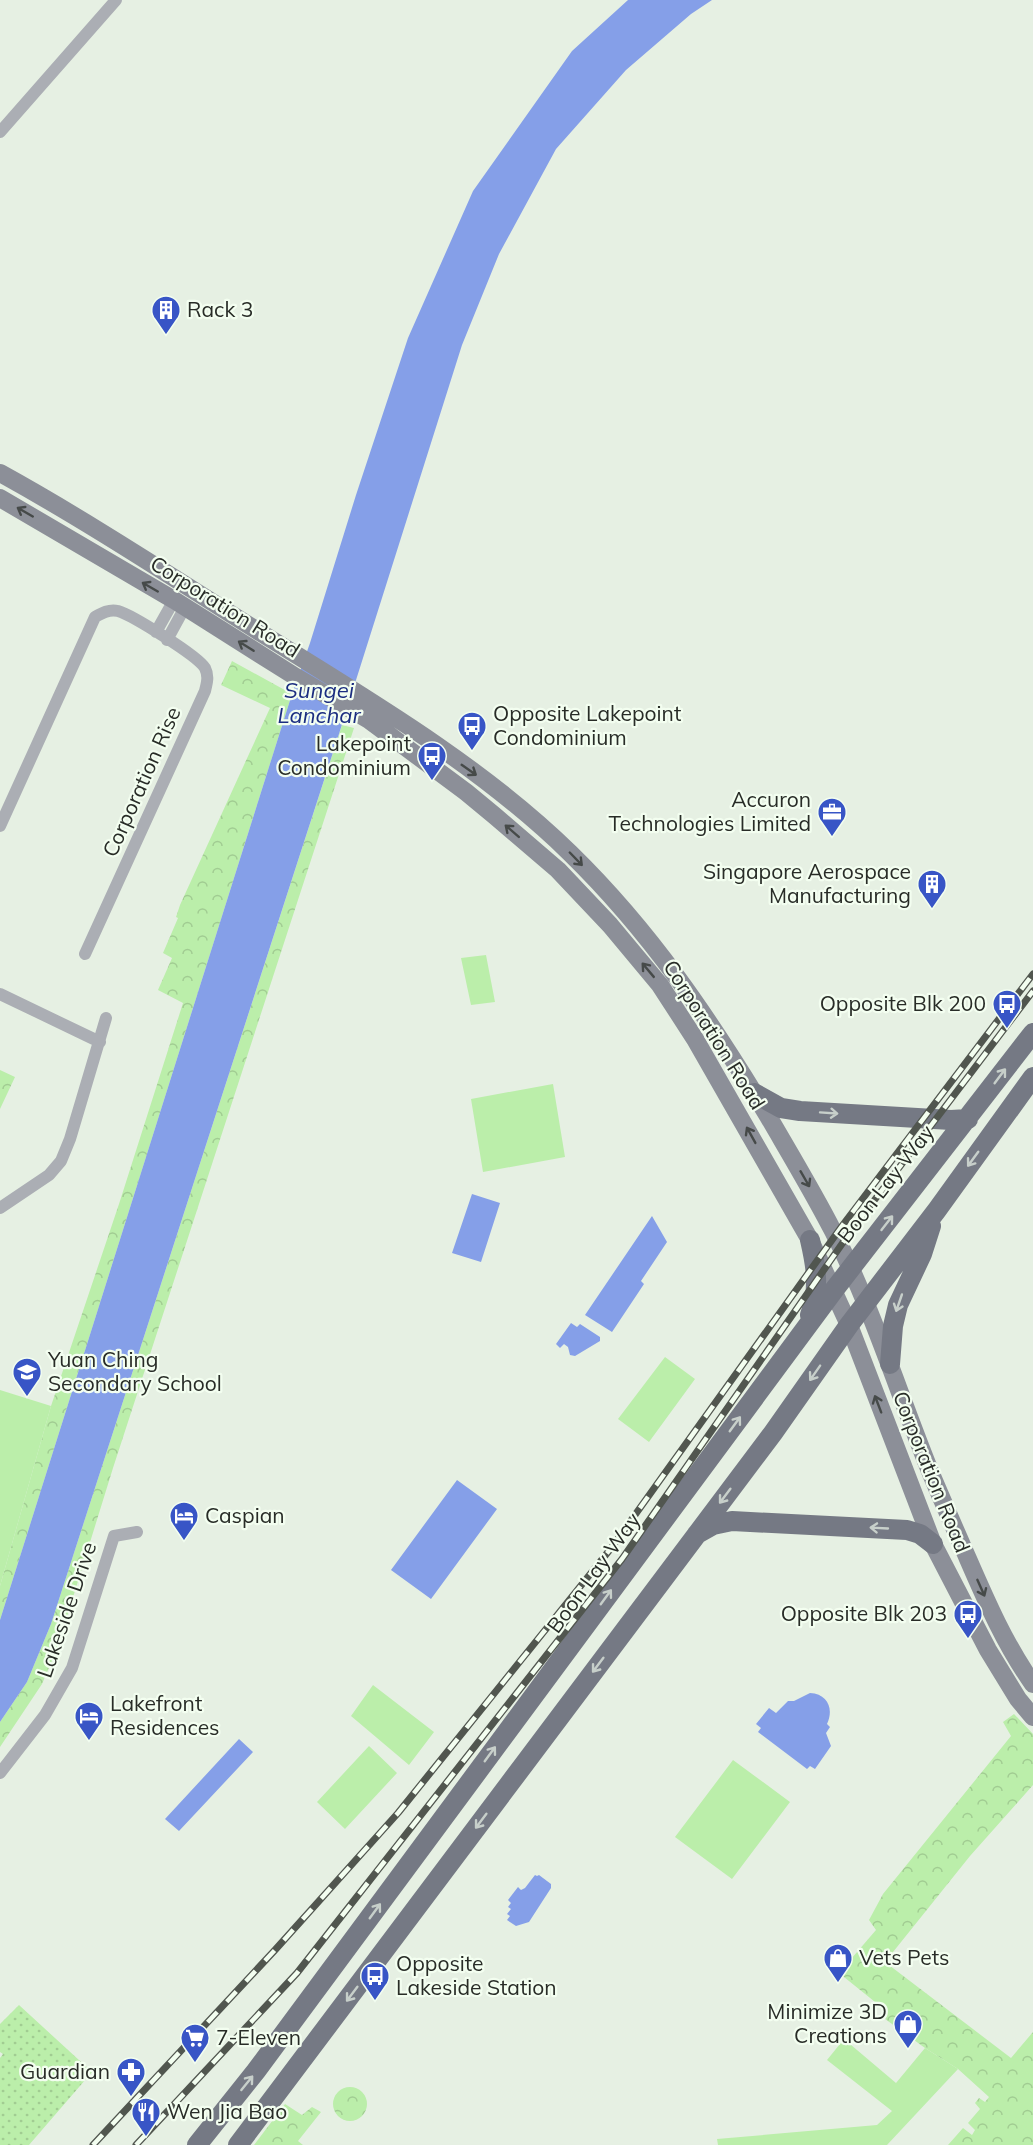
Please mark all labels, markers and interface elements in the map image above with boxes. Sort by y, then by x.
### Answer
building icon: Rack 3 [150,294,182,336]
place label: Rack 3 [187,296,253,322]
one-way arrow [17,506,34,518]
street label: Corporation Road [146,550,305,663]
one-way arrow [142,580,159,592]
one-way arrow [238,639,255,652]
water label: Sungei Lanchar [277,676,362,729]
place label: Opposite Lakepoint Condominium [493,700,681,750]
street label: Corporation Rise [96,703,186,861]
bus stop icon: Opposite Lakepoint Condominium [456,710,488,752]
place label: Lakepoint Condominium [277,730,411,780]
bus stop icon: Lakepoint Condominium [416,740,448,782]
one-way arrow [460,764,476,776]
place label: Accuron Technologies Limited [608,786,811,836]
office icon: Accuron Technologies Limited [816,796,848,838]
one-way arrow [504,824,520,837]
one-way arrow [569,852,583,867]
place label: Singapore Aerospace Manufacturing [703,858,911,908]
building icon: Singapore Aerospace Manufacturing [916,868,948,910]
street label: Corporation Road [658,955,771,1114]
one-way arrow [641,962,654,978]
bus stop icon: Opposite Blk 200 [991,988,1023,1030]
place label: Opposite Blk 200 [820,990,986,1016]
one-way arrow [994,1068,1007,1084]
one-way arrow [818,1107,838,1118]
street label: Boon Lay Way [831,1119,939,1248]
one-way arrow [745,1127,757,1144]
one-way arrow [967,1150,979,1166]
one-way arrow [799,1170,811,1187]
one-way arrow [880,1215,893,1231]
one-way arrow [893,1293,904,1312]
place label: Yuan Ching Secondary School [47,1346,222,1396]
school or university icon: Yuan Ching Secondary School [11,1356,43,1398]
one-way arrow [809,1364,821,1380]
street label: Corporation Road [888,1387,976,1556]
one-way arrow [872,1395,883,1414]
one-way arrow [728,1416,741,1432]
one-way arrow [719,1488,732,1504]
hotel icon: Caspian [168,1500,200,1542]
place label: Caspian [205,1502,285,1528]
street label: Boon Lay Way [541,1507,646,1638]
one-way arrow [869,1523,889,1534]
street label: Lakeside Drive [31,1538,101,1681]
one-way arrow [976,1578,987,1596]
one-way arrow [600,1590,612,1606]
bus stop icon: Opposite Blk 203 [952,1598,984,1640]
place label: Opposite Blk 203 [781,1600,947,1626]
one-way arrow [592,1657,604,1673]
place label: Lakefront Residences [110,1690,220,1740]
hotel icon: Lakefront Residences [73,1700,105,1742]
one-way arrow [484,1747,497,1763]
one-way arrow [474,1813,487,1829]
one-way arrow [368,1904,381,1920]
shop icon: Vets Pets [822,1942,854,1984]
place label: Vets Pets [859,1944,949,1970]
place label: Opposite Lakeside Station [396,1950,557,2000]
bus stop icon: Opposite Lakeside Station [359,1960,391,2002]
one-way arrow [346,1986,359,2002]
place label: Minimize 3D Creations [767,1998,887,2048]
shop icon: Minimize 3D Creations [892,2008,924,2050]
supermarket icon: 7-Eleven [179,2022,211,2064]
place label: 7-Eleven [216,2024,301,2050]
pharmacy icon: Guardian [115,2056,147,2098]
place label: Guardian [20,2058,110,2084]
one-way arrow [240,2076,254,2091]
restaurant icon: Wen Jia Bao [130,2096,162,2138]
place label: Wen Jia Bao [167,2098,287,2124]

